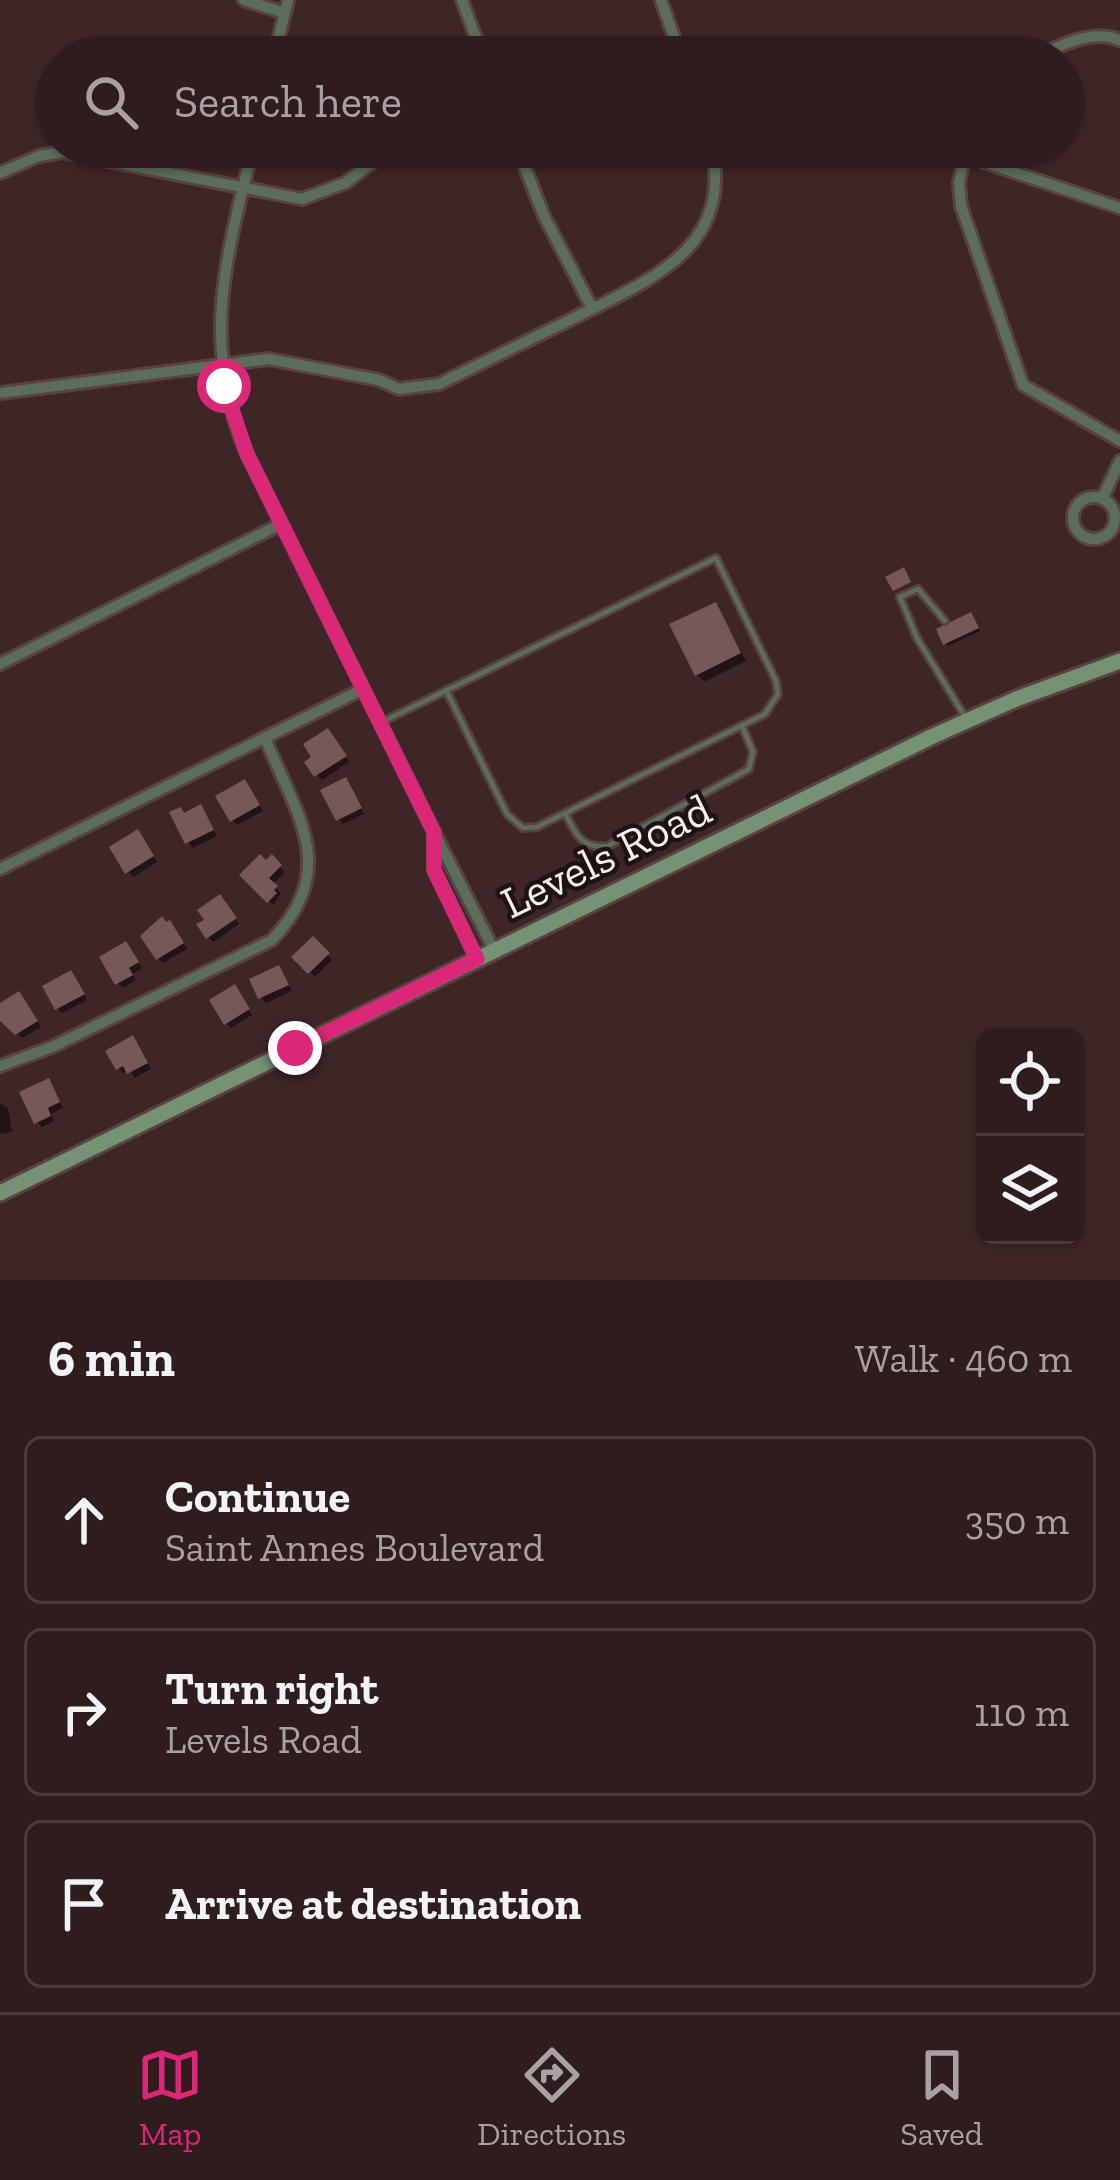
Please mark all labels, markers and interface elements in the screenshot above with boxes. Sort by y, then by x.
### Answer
search box [36,36,1084,168]
icon: search [78,69,144,135]
text: Search here [174,75,402,129]
route start [197,359,251,413]
street label: Levels Road [492,782,720,930]
route end [268,1021,322,1075]
map controls [976,1028,1084,1244]
button: locate [976,1028,1084,1136]
button: layers [976,1136,1084,1244]
text: 6 min [48,1328,175,1389]
text: Walk · 460 m [855,1335,1072,1382]
text: Continue [165,1470,350,1524]
icon: ahead [51,1487,117,1553]
text: 350 m [965,1497,1069,1544]
text: Saint Annes Boulevard [165,1524,544,1571]
text: Turn right [165,1662,378,1716]
icon: right [51,1679,117,1745]
text: 110 m [974,1689,1069,1736]
text: Levels Road [165,1716,362,1763]
icon: arrive [51,1871,117,1937]
text: Arrive at destination [165,1877,581,1931]
tab: Map [137,2042,203,2153]
tab: Directions [477,2042,626,2153]
tab: Saved [900,2042,983,2153]

